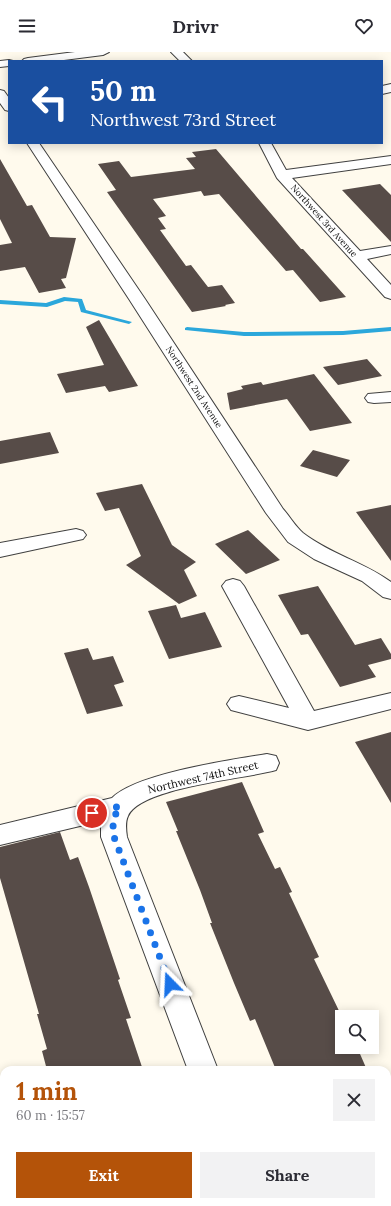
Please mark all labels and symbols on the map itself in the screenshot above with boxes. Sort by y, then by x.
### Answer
street label: Northwest 3rd Avenue [289,182,360,259]
street label: Northwest 2nd Avenue [164,344,225,430]
street label: Northwest 74th Street [146,757,260,797]
pin [75,796,109,830]
position arrow [149,963,191,1005]

